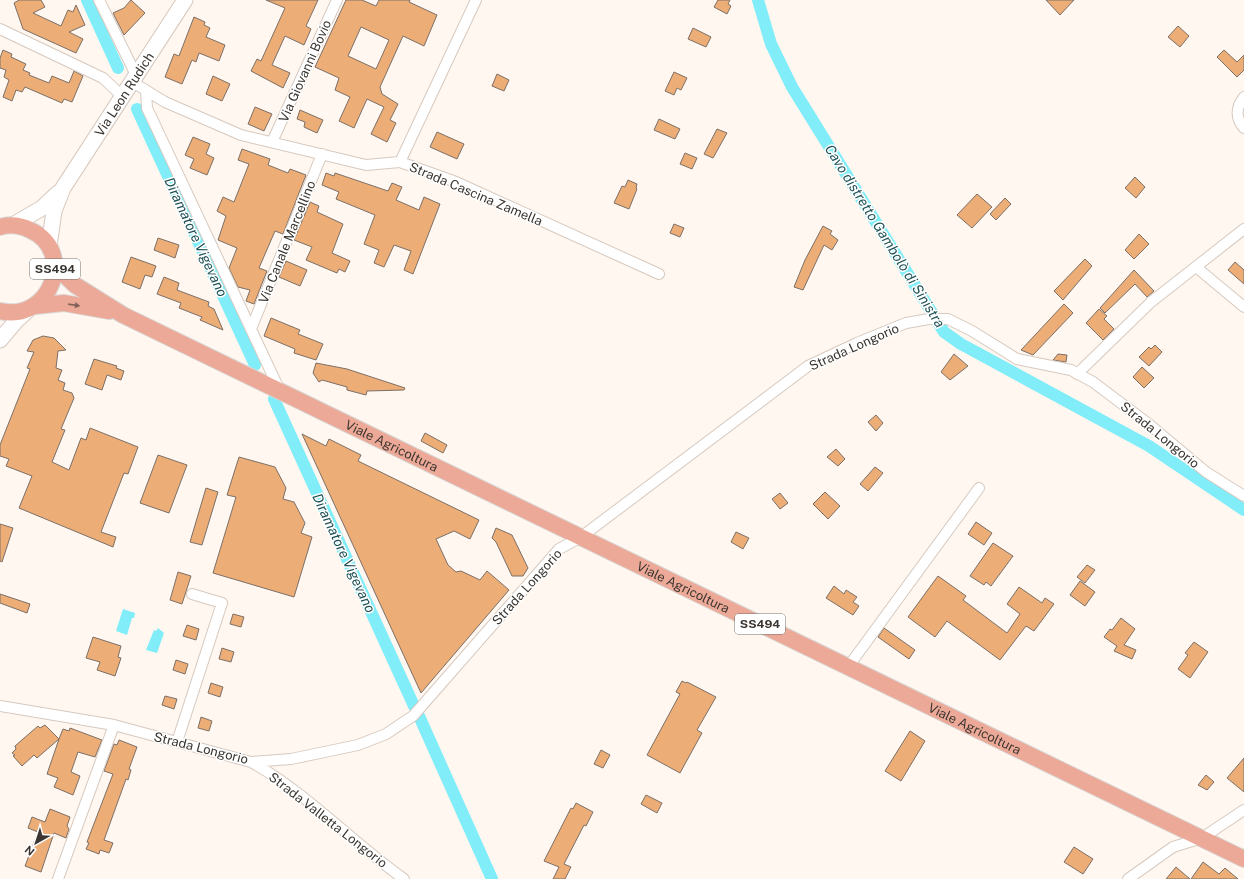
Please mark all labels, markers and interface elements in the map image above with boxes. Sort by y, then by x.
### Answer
street label: Via Giovanni Bovio [276,18,334,124]
street label: Via Leon Rudich [91,49,157,139]
water label: Cavo distretto Gambolò di Sinistra [822,142,948,330]
street label: Strada Cascina Zamella [407,159,545,229]
water label: Diramatore Vigevano [161,175,231,300]
street label: Via Canale Marcellino [256,179,318,305]
road number: SS494 [30,259,80,279]
one-way arrow [68,302,80,308]
street label: Strada Longorio [807,320,901,374]
street label: Strada Longorio [1118,399,1202,471]
street label: Viale Agricoltura [343,417,441,474]
water label: Diramatore Vigevano [309,491,379,616]
street label: Strada Longorio [489,546,565,628]
street label: Viale Agricoltura [635,558,732,616]
road number: SS494 [735,614,785,634]
street label: Viale Agricoltura [926,700,1024,757]
street label: Strada Longorio [152,729,250,767]
street label: Strada Valletta Longorio [266,769,390,871]
north arrow [16,823,56,863]
text: N [23,843,37,858]

